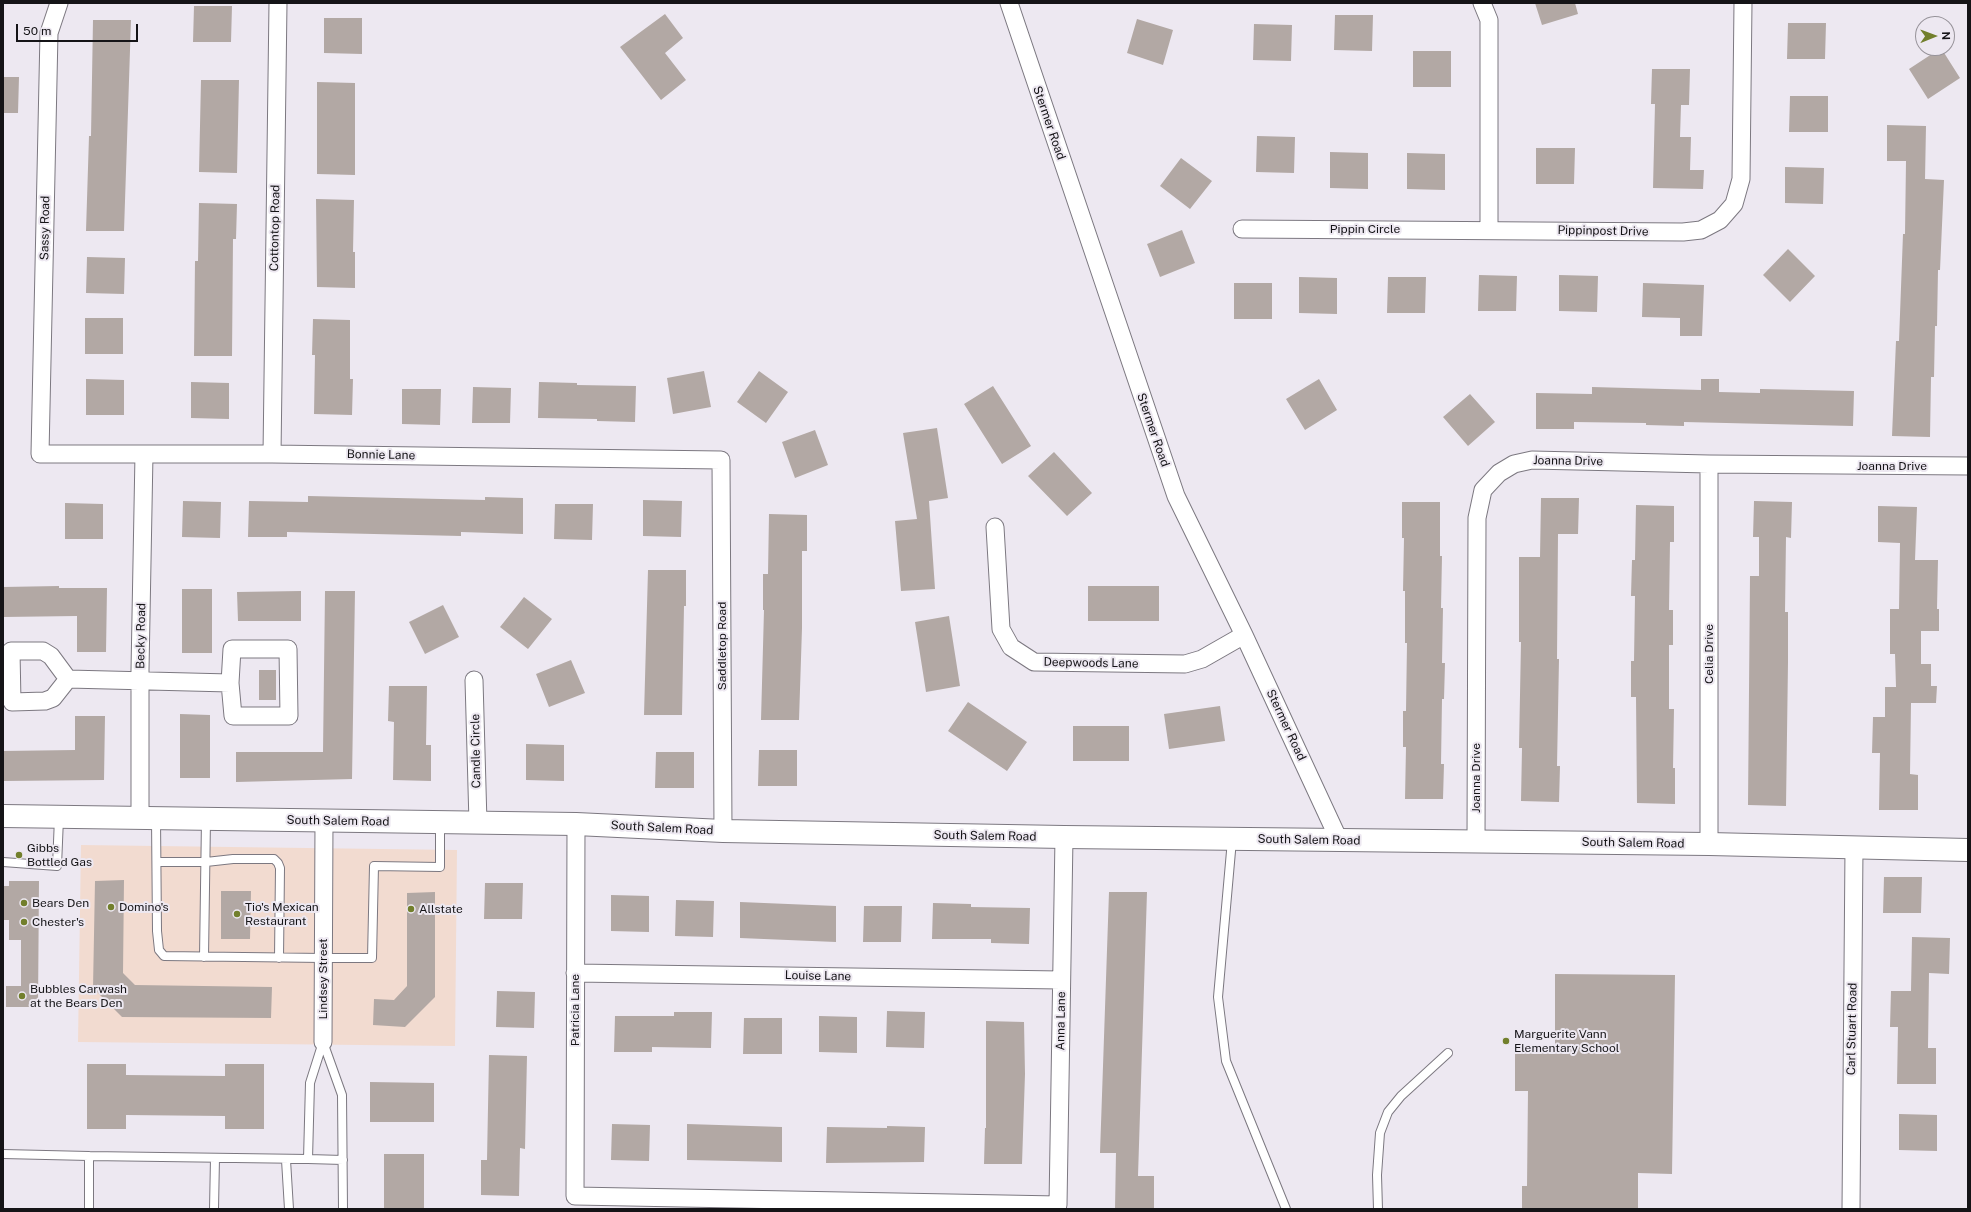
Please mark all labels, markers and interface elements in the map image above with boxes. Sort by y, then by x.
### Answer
scale bar [18,16,140,42]
north arrow [1915,16,1955,56]
text: 50 m [23,24,51,38]
text: N [1940,31,1952,40]
street label: Stermer Road [1030,84,1068,162]
street label: Cottontop Road [267,185,283,271]
street label: Sassy Road [37,196,53,260]
street label: Pippin Circle [1330,222,1400,236]
street label: Pippinpost Drive [1557,223,1649,239]
street label: Stermer Road [1134,391,1172,469]
street label: Bonnie Lane [347,447,415,463]
street label: Joanna Drive [1533,453,1603,469]
street label: Joanna Drive [1857,459,1927,473]
street label: Saddletop Road [715,602,729,690]
street label: Becky Road [133,603,149,669]
street label: Celia Drive [1702,624,1716,684]
street label: Deepwoods Lane [1043,655,1139,671]
street label: Stermer Road [1263,687,1309,763]
street label: Candle Circle [468,714,484,788]
street label: Joanna Drive [1469,743,1483,813]
street label: South Salem Road [287,813,389,829]
street label: South Salem Road [610,818,714,838]
street label: South Salem Road [934,828,1036,844]
street label: South Salem Road [1258,832,1360,848]
street label: South Salem Road [1582,835,1684,851]
place label: Gibbs Bottled Gas [27,841,92,869]
marker: Gibbs Bottled Gas [14,850,24,860]
place label: Bears Den [32,896,89,910]
marker: Bears Den [19,898,29,908]
place label: Domino's [119,900,169,914]
place label: Tio's Mexican Restaurant [245,900,319,928]
marker: Domino's [106,902,116,912]
place label: Allstate [419,902,463,916]
marker: Allstate [406,904,416,914]
marker: Tio's Mexican Restaurant [232,909,242,919]
place label: Chester's [32,915,84,929]
marker: Chester's [19,917,29,927]
street label: Lindsey Street [316,938,330,1020]
street label: Louise Lane [785,968,851,984]
street label: Patricia Lane [568,974,582,1046]
place label: Bubbles Carwash at the Bears Den [30,982,127,1010]
street label: Carl Stuart Road [1844,983,1860,1075]
marker: Bubbles Carwash at the Bears Den [17,991,27,1001]
street label: Anna Lane [1053,991,1069,1051]
place label: Marguerite Vann Elementary School [1514,1027,1619,1055]
marker: Marguerite Vann Elementary School [1501,1036,1511,1046]

